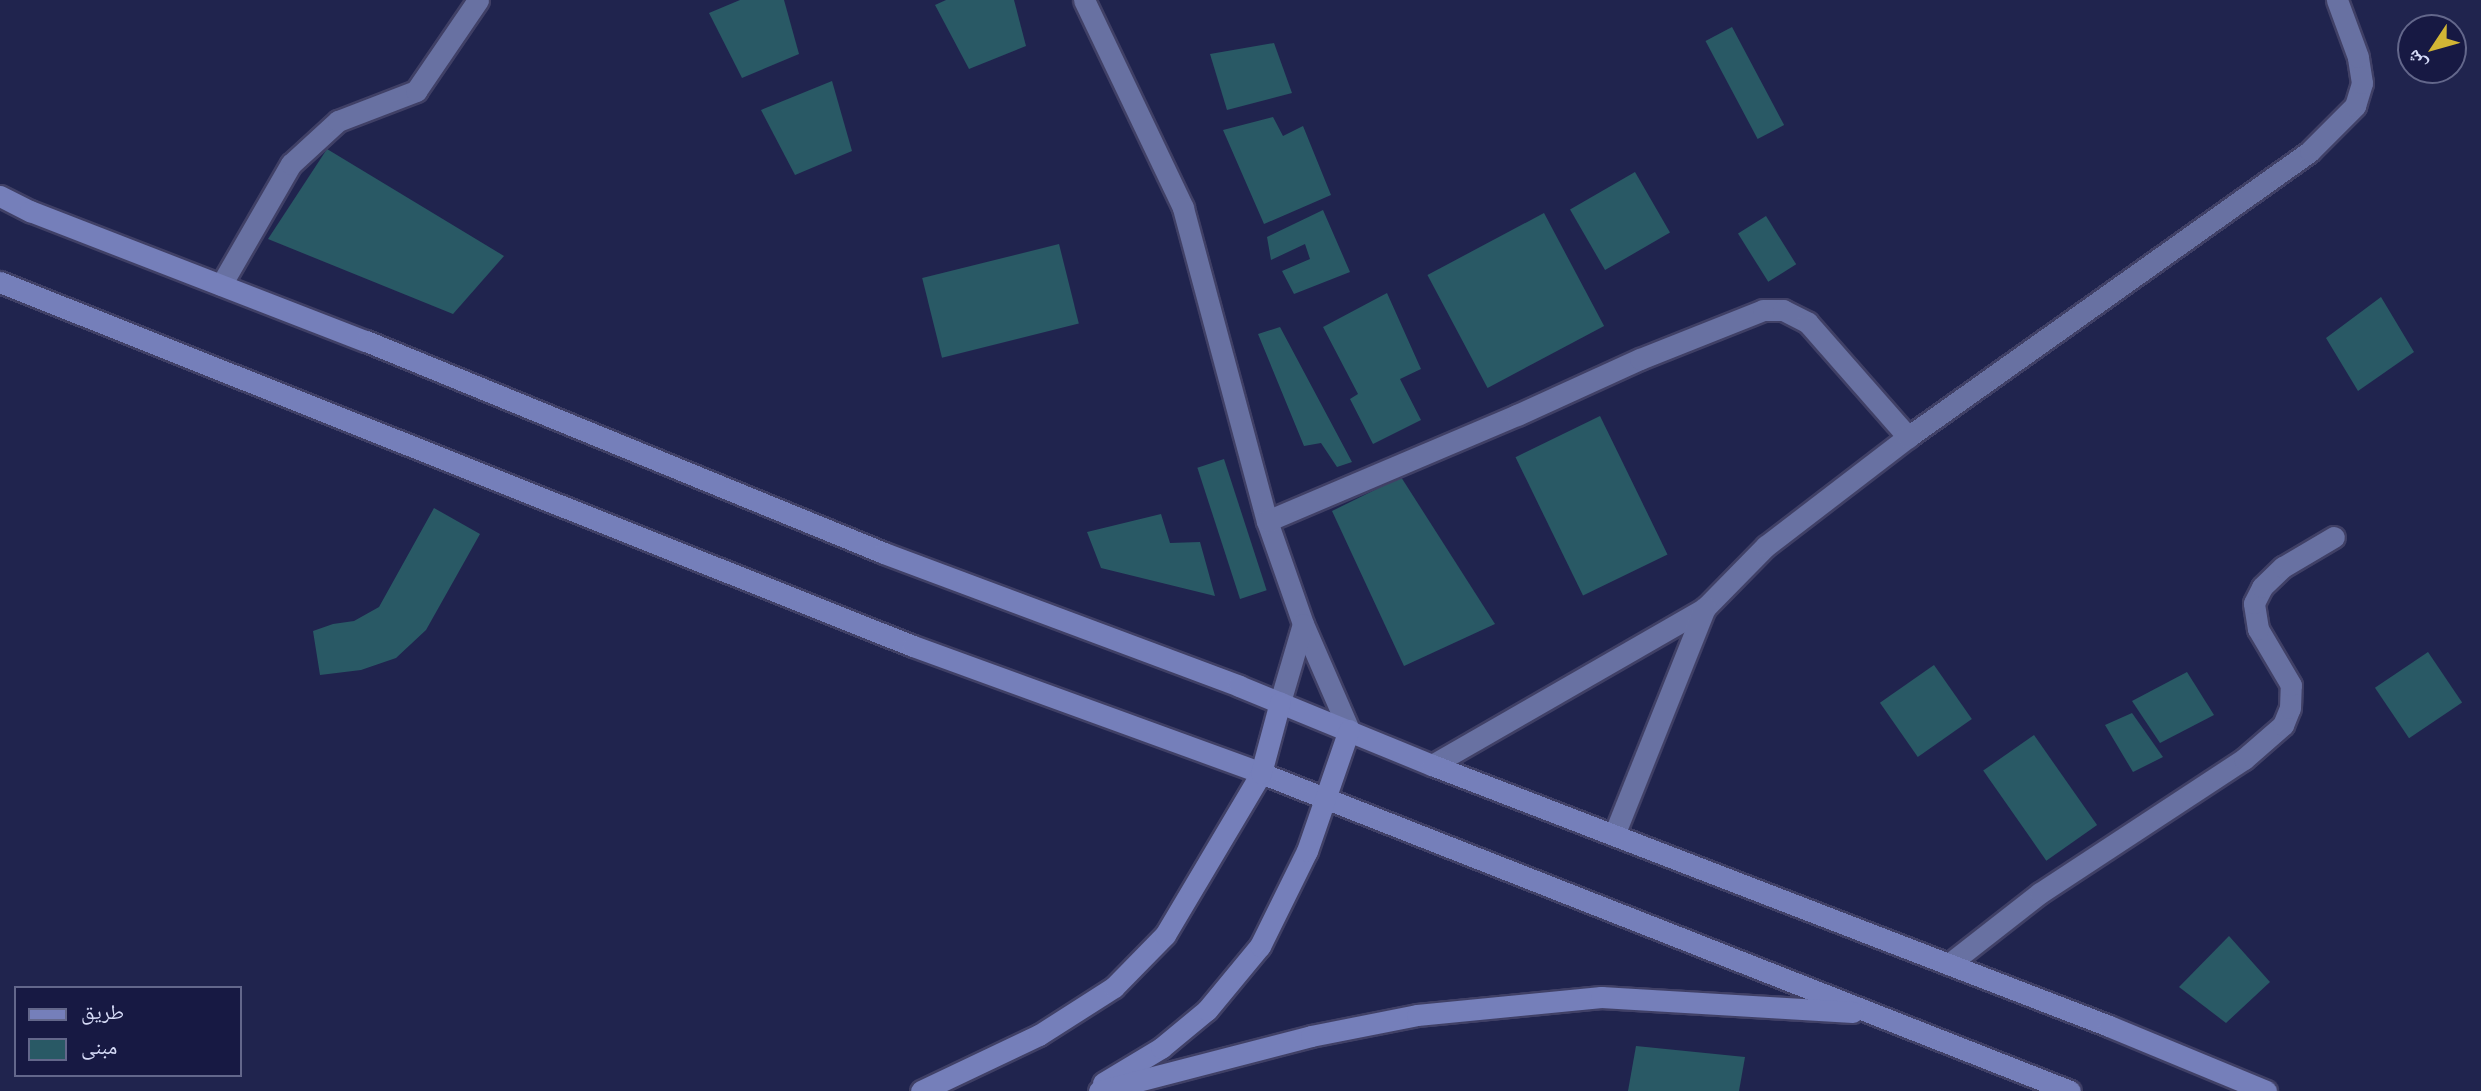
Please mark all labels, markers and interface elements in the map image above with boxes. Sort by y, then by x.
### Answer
north arrow [2397,14,2467,84]
text: ش [2402,46,2431,75]
legend [14,986,242,1077]
text: طريق [81,1000,124,1023]
text: مبنى [81,1035,117,1058]

